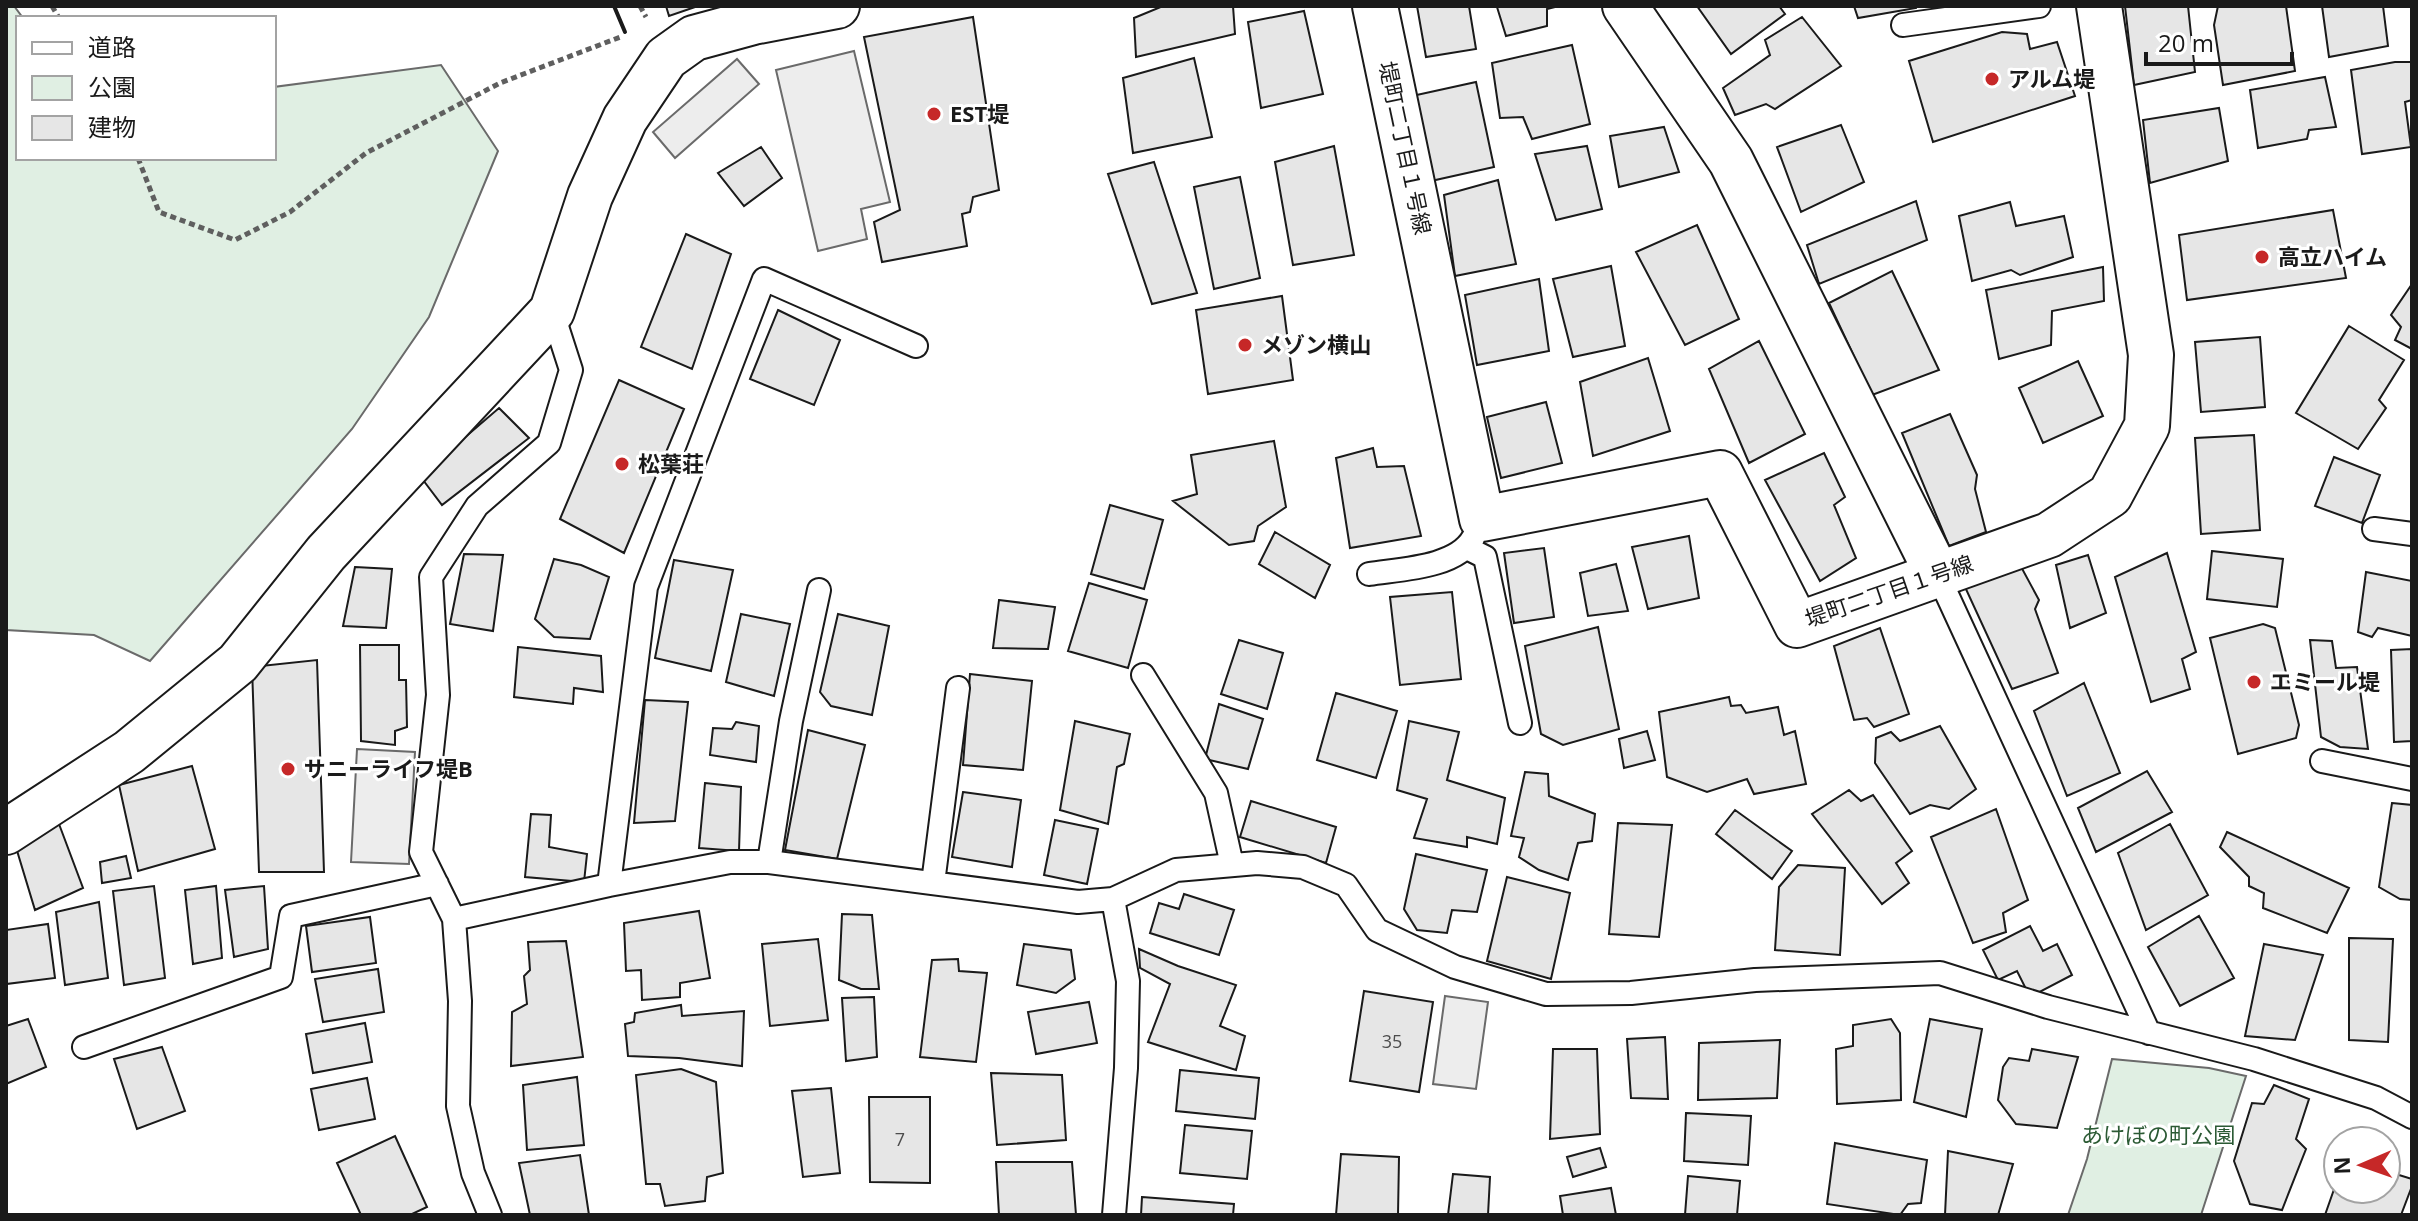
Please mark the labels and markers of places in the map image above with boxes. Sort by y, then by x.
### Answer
place label: アルム堤 [2008,63,2095,93]
marker: アルム堤 [1983,70,2001,88]
place label: EST堤 [950,98,1009,128]
marker: EST堤 [925,105,943,123]
place label: 高立ハイム [2278,241,2387,271]
marker: 高立ハイム [2253,248,2271,266]
place label: メゾン横山 [1261,329,1371,359]
marker: メゾン横山 [1236,336,1254,354]
place label: 松葉荘 [638,448,704,478]
marker: 松葉荘 [613,455,631,473]
place label: エミール堤 [2270,666,2380,696]
marker: エミール堤 [2245,673,2263,691]
place label: サニーライフ堤B [304,753,473,783]
marker: サニーライフ堤B [279,760,297,778]

